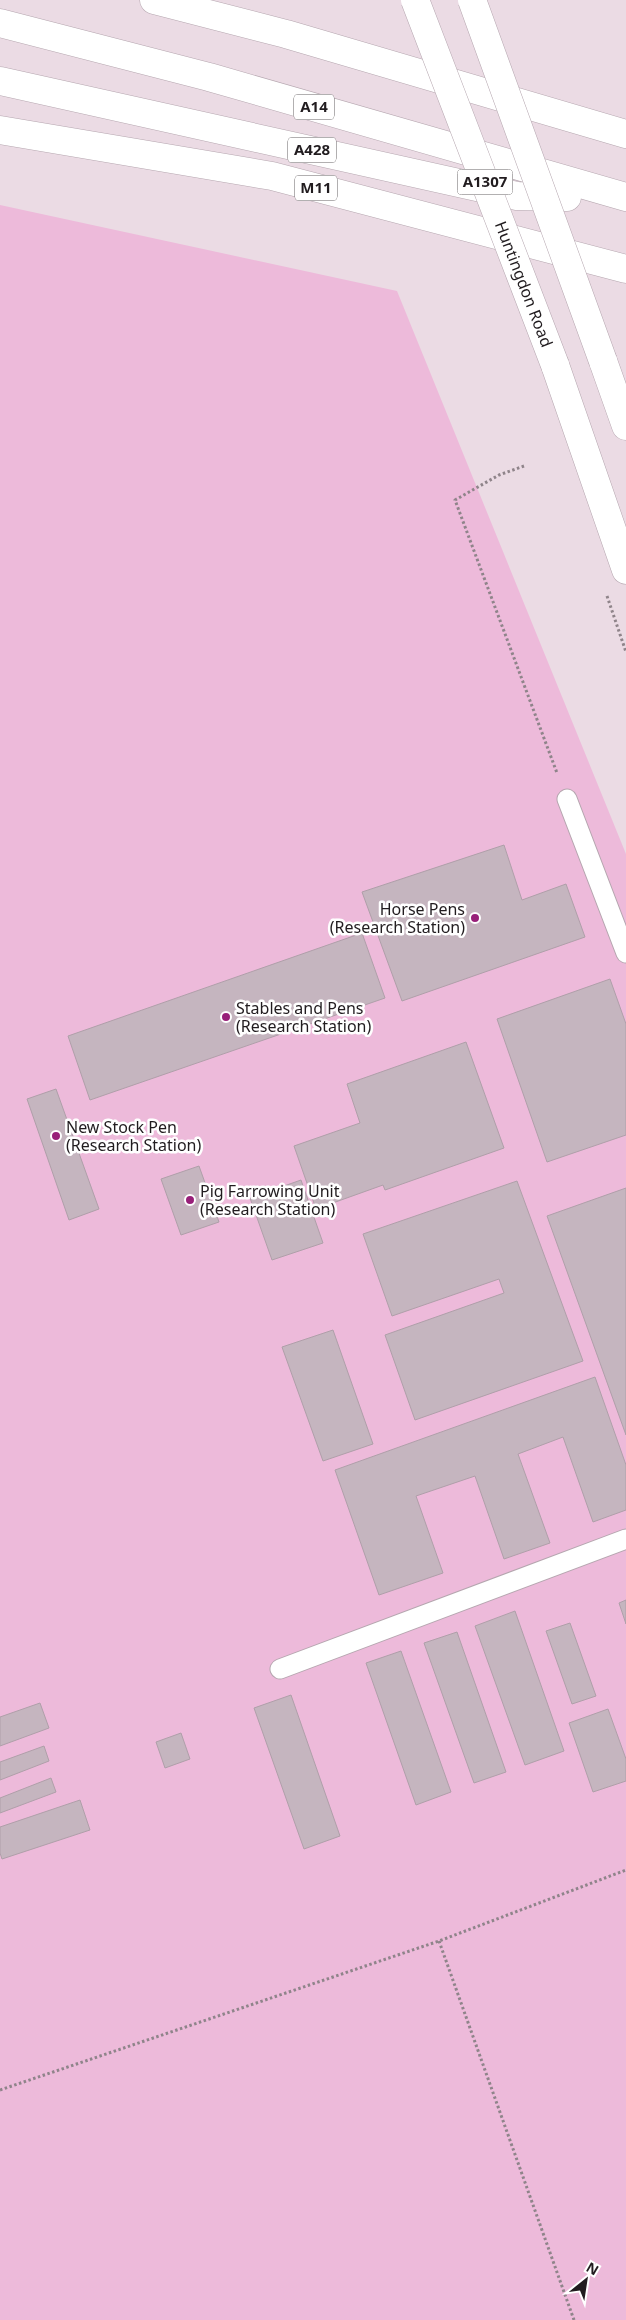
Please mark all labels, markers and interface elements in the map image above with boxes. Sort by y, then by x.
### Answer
road number: A14 [294,94,334,120]
road number: A428 [288,138,336,162]
road number: A1307 [458,170,512,194]
road number: M11 [295,176,337,200]
street label: Huntingdon Road [490,218,558,350]
place label: Horse Pens (Research Station) [330,898,465,938]
marker: Horse Pens (Research Station) [469,912,481,924]
place label: Stables and Pens (Research Station) [236,997,371,1037]
marker: Stables and Pens (Research Station) [220,1011,232,1023]
place label: New Stock Pen (Research Station) [66,1116,201,1156]
marker: New Stock Pen (Research Station) [50,1130,62,1142]
place label: Pig Farrowing Unit (Research Station) [200,1180,340,1220]
marker: Pig Farrowing Unit (Research Station) [184,1194,196,1206]
north arrow [561,2255,611,2305]
text: N [583,2257,602,2279]

